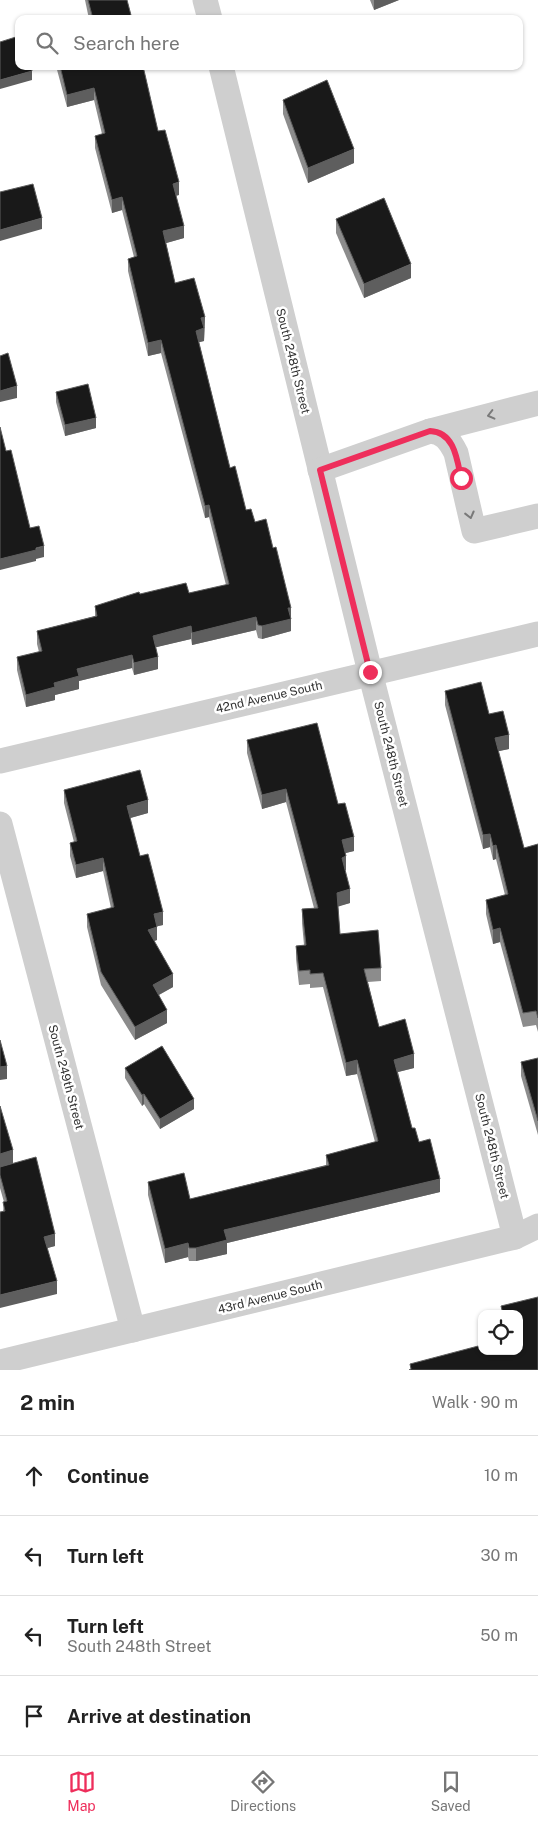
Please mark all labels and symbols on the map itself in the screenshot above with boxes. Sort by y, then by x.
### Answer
street label: South 248th Street [273,307,313,416]
one-way arrow [487,410,495,420]
route start [450,467,473,490]
one-way arrow [464,511,475,520]
route end [359,661,382,684]
street label: 42nd Avenue South [214,678,324,716]
street label: South 248th Street [371,700,411,809]
street label: South 249th Street [45,1023,87,1131]
street label: South 248th Street [472,1092,512,1201]
street label: 43rd Avenue South [216,1277,324,1317]

